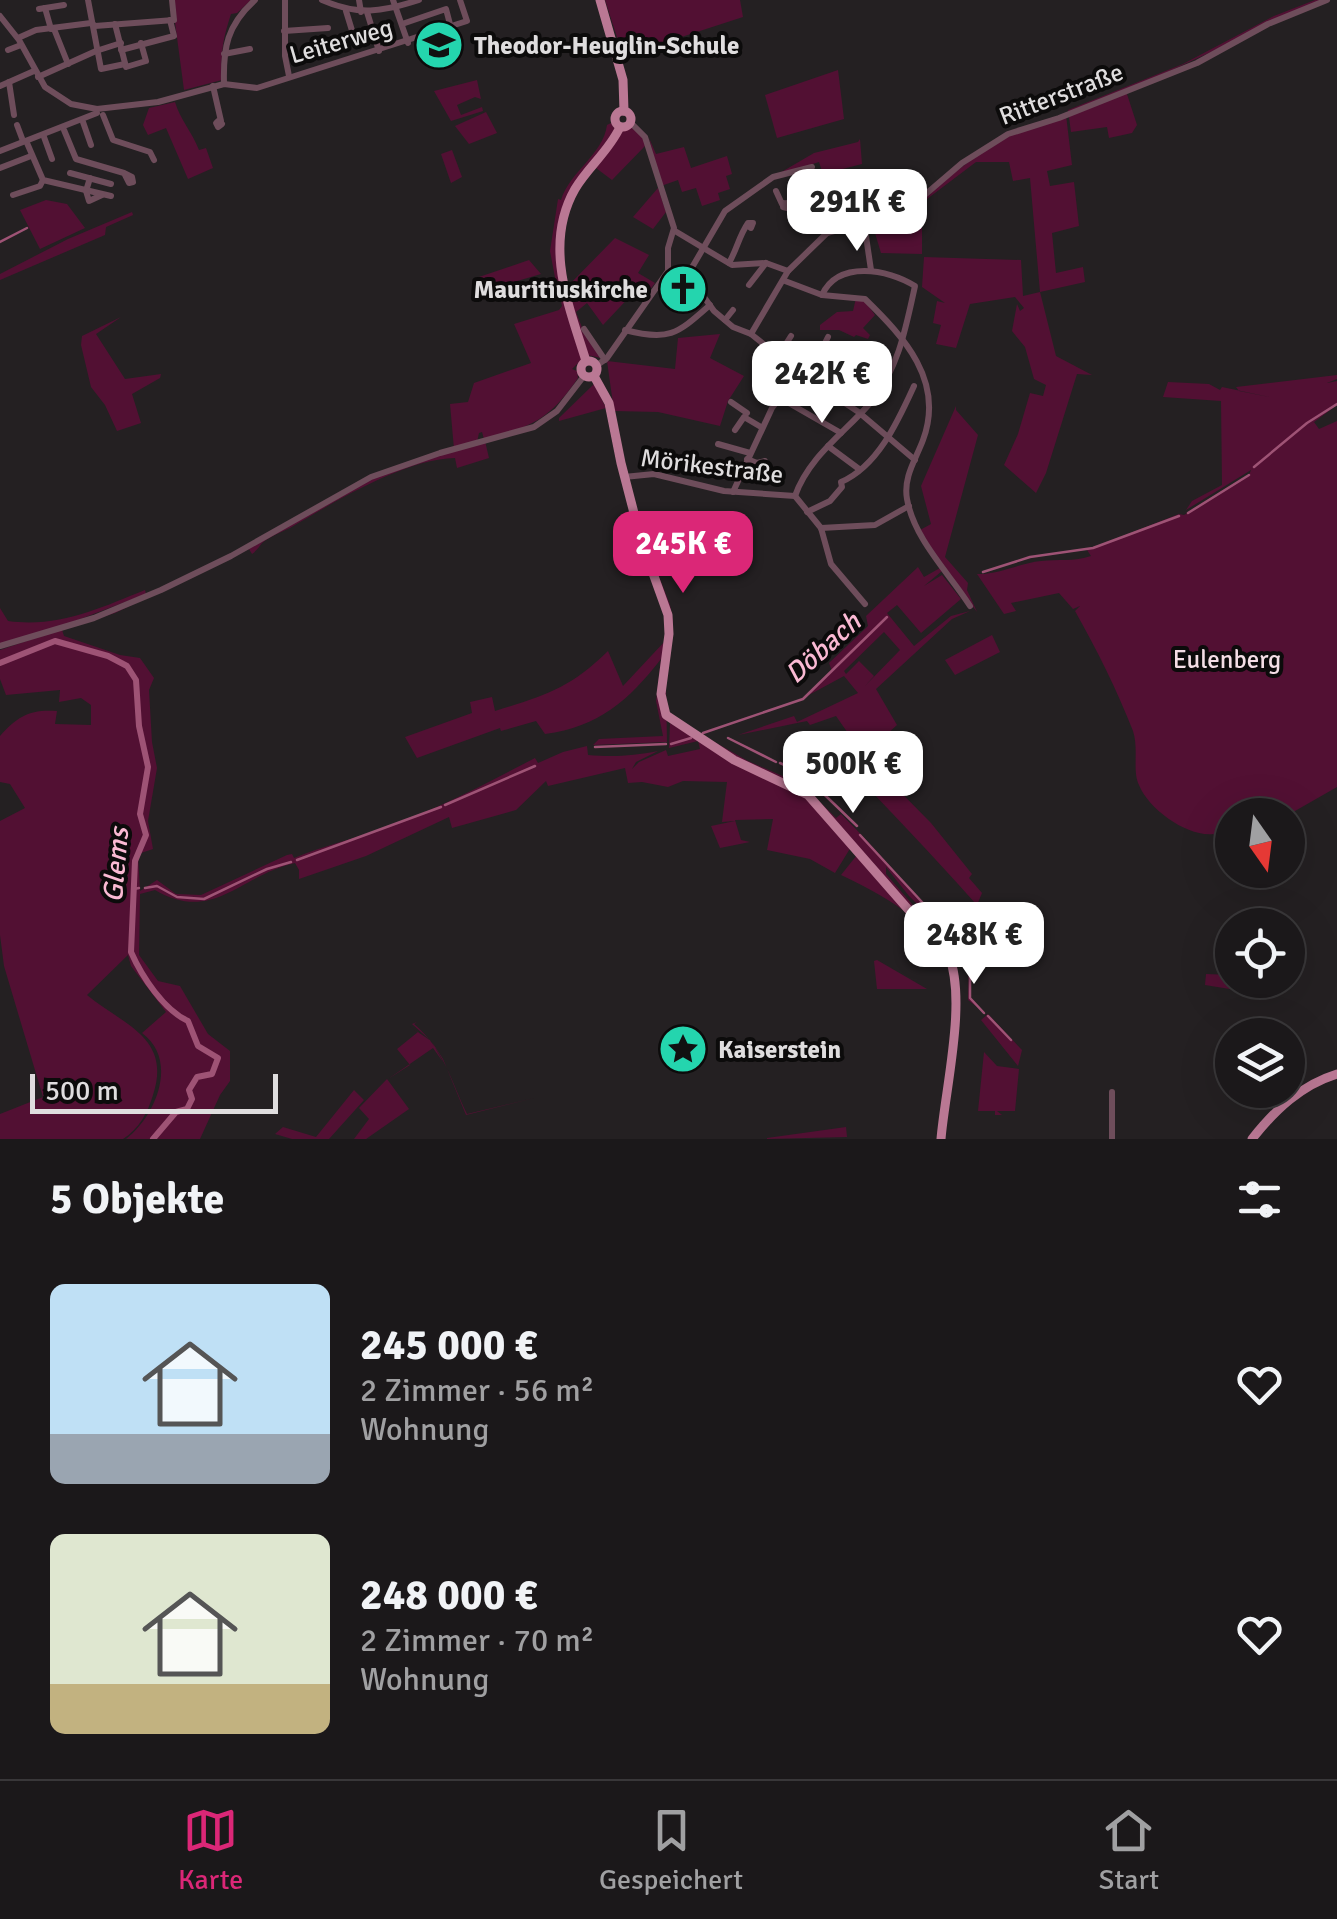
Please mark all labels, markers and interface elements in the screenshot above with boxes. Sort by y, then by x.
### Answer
street label: Leiterweg [286,12,396,70]
school or university icon: Theodor-Heuglin-Schule [413,19,465,71]
place label: Theodor-Heuglin-Schule [474,30,739,61]
street label: Ritterstraße [995,56,1127,132]
pin: 291K € [776,169,938,254]
text: 291K € [809,182,905,221]
church icon: Mauritiuskirche [657,263,709,315]
place label: Mauritiuskirche [473,274,648,305]
pin: 242K € [741,341,903,426]
text: 242K € [774,354,870,393]
street label: Mörikestraße [639,442,785,490]
pin: 245K € [602,511,764,596]
text: 245K € [635,524,731,563]
water label: Döbach [778,605,868,691]
park label: Eulenberg [1173,644,1281,675]
pin: 500K € [772,731,934,816]
text: 500K € [805,744,901,783]
north arrow [1215,798,1305,888]
map controls [1215,798,1305,1108]
water label: Glems [96,824,136,904]
pin: 248K € [893,902,1055,987]
button: locate [1215,908,1305,998]
text: 248K € [926,915,1022,954]
button: layers [1215,1018,1305,1108]
place icon: Kaiserstein [657,1023,709,1075]
place label: Kaiserstein [718,1034,841,1065]
scale bar [30,1069,278,1114]
text: 500 m [45,1074,119,1108]
icon: filters [1232,1172,1287,1227]
text: 5 Objekte [50,1174,224,1225]
text: 245 000 € [360,1320,537,1371]
icon: home [130,1324,250,1444]
icon: heart [1232,1357,1287,1412]
text: 2 Zimmer · 56 m² [360,1371,594,1410]
text: Wohnung [360,1410,489,1449]
text: 248 000 € [360,1570,537,1621]
icon: home [130,1574,250,1694]
icon: heart [1232,1607,1287,1662]
text: 2 Zimmer · 70 m² [360,1621,594,1660]
text: Wohnung [360,1660,489,1699]
tab: Karte [178,1803,243,1897]
tab: Gespeichert [599,1803,743,1897]
tab: Start [1099,1803,1159,1897]

